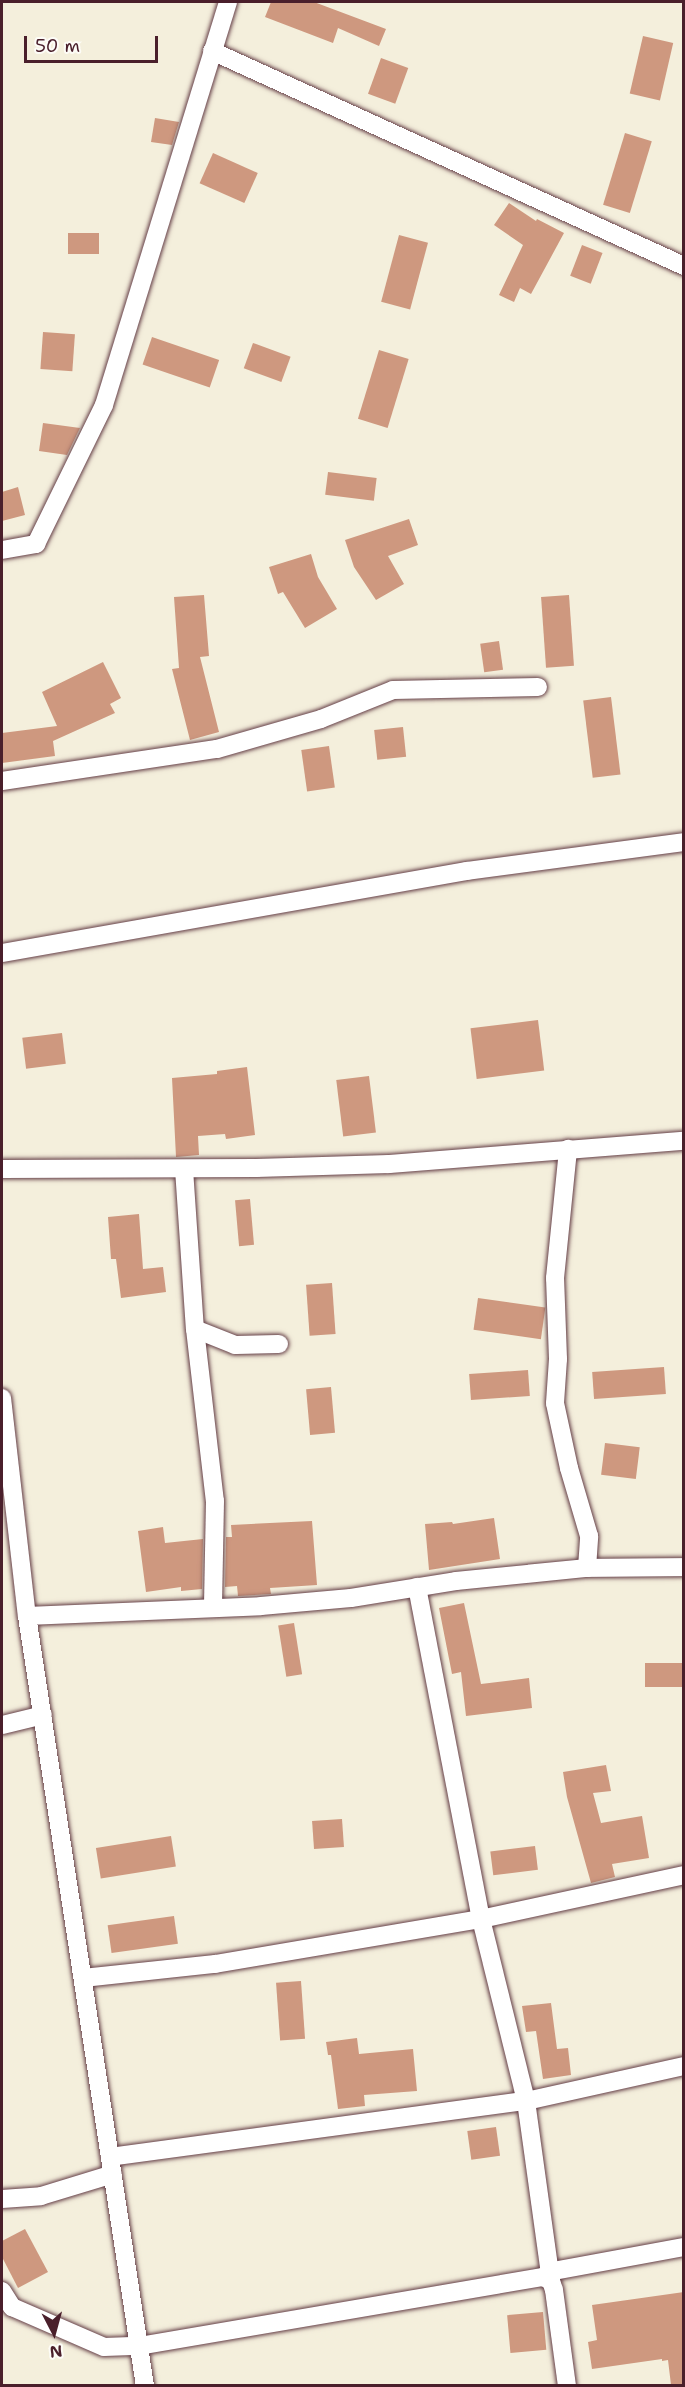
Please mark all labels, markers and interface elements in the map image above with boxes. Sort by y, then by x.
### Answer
scale bar [27,24,160,62]
text: 50 m [35,34,80,58]
north arrow [24,2303,84,2363]
text: N [49,2340,63,2363]

